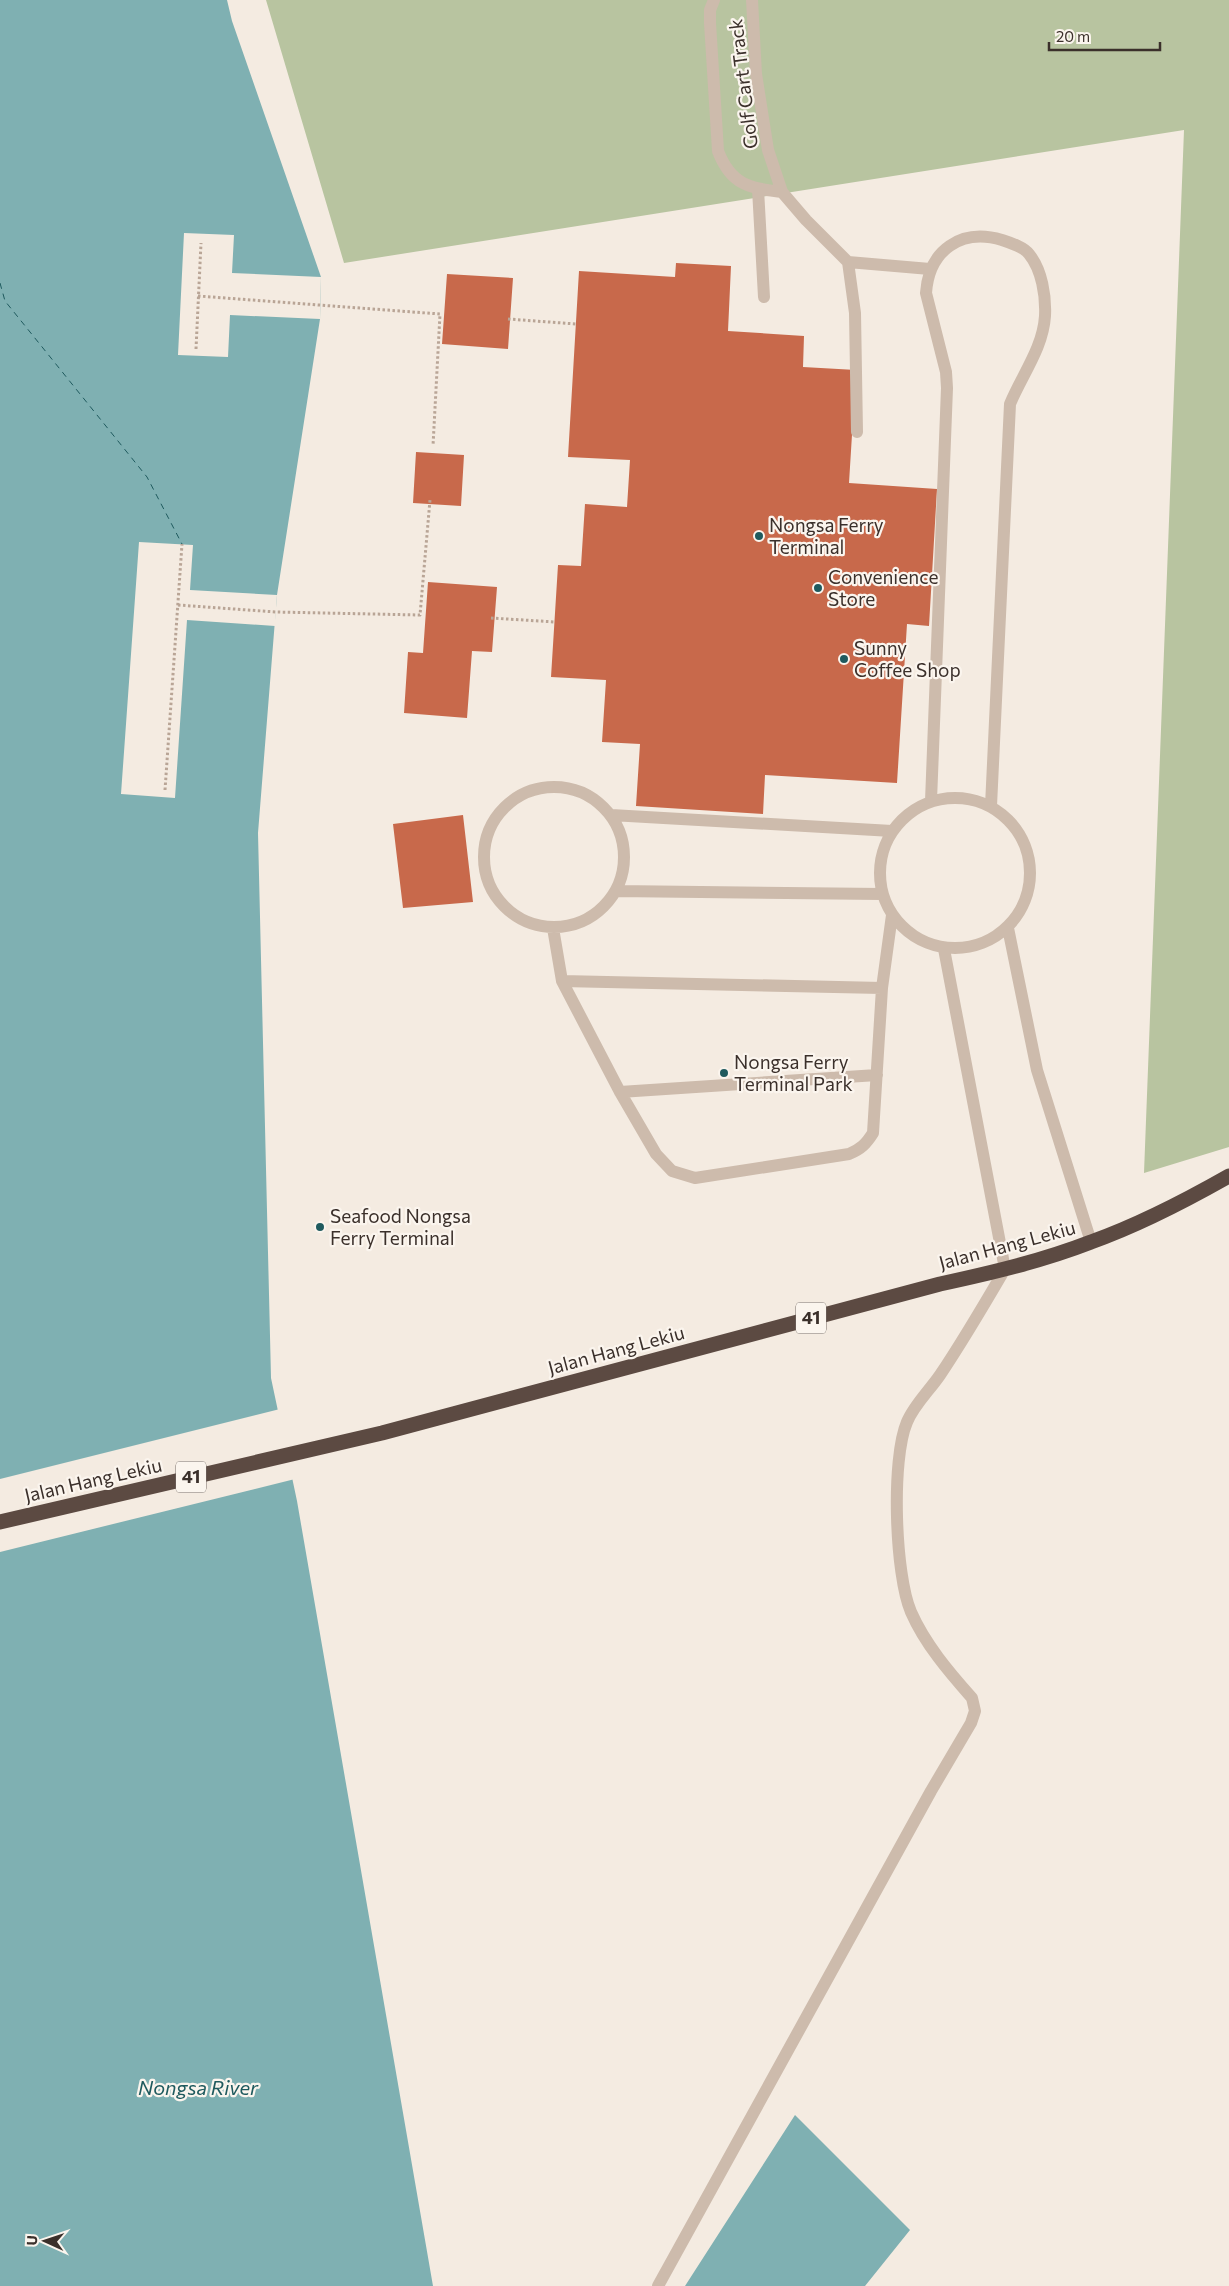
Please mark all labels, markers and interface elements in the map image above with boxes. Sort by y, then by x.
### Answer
street label: Golf Cart Track [723,18,762,150]
scale bar [1049,20,1160,52]
text: 20 m [1056,27,1090,45]
place label: Nongsa Ferry Terminal [769,513,884,558]
marker: Nongsa Ferry Terminal [753,530,765,542]
place label: Convenience Store [828,565,939,610]
marker: Convenience Store [812,582,824,594]
place label: Sunny Coffee Shop [854,636,961,681]
marker: Sunny Coffee Shop [838,653,850,665]
place label: Nongsa Ferry Terminal Park [734,1050,853,1095]
marker: Nongsa Ferry Terminal Park [718,1067,730,1079]
place label: Seafood Nongsa Ferry Terminal [330,1204,471,1249]
street label: Jalan Hang Lekiu [936,1215,1078,1274]
marker: Seafood Nongsa Ferry Terminal [314,1221,326,1233]
road number: 41 [796,1302,826,1334]
street label: Jalan Hang Lekiu [545,1320,687,1379]
street label: Jalan Hang Lekiu [22,1453,164,1507]
road number: 41 [176,1461,206,1492]
water label: Nongsa River [138,2075,259,2099]
north arrow [20,2216,70,2266]
text: U [23,2235,40,2246]

